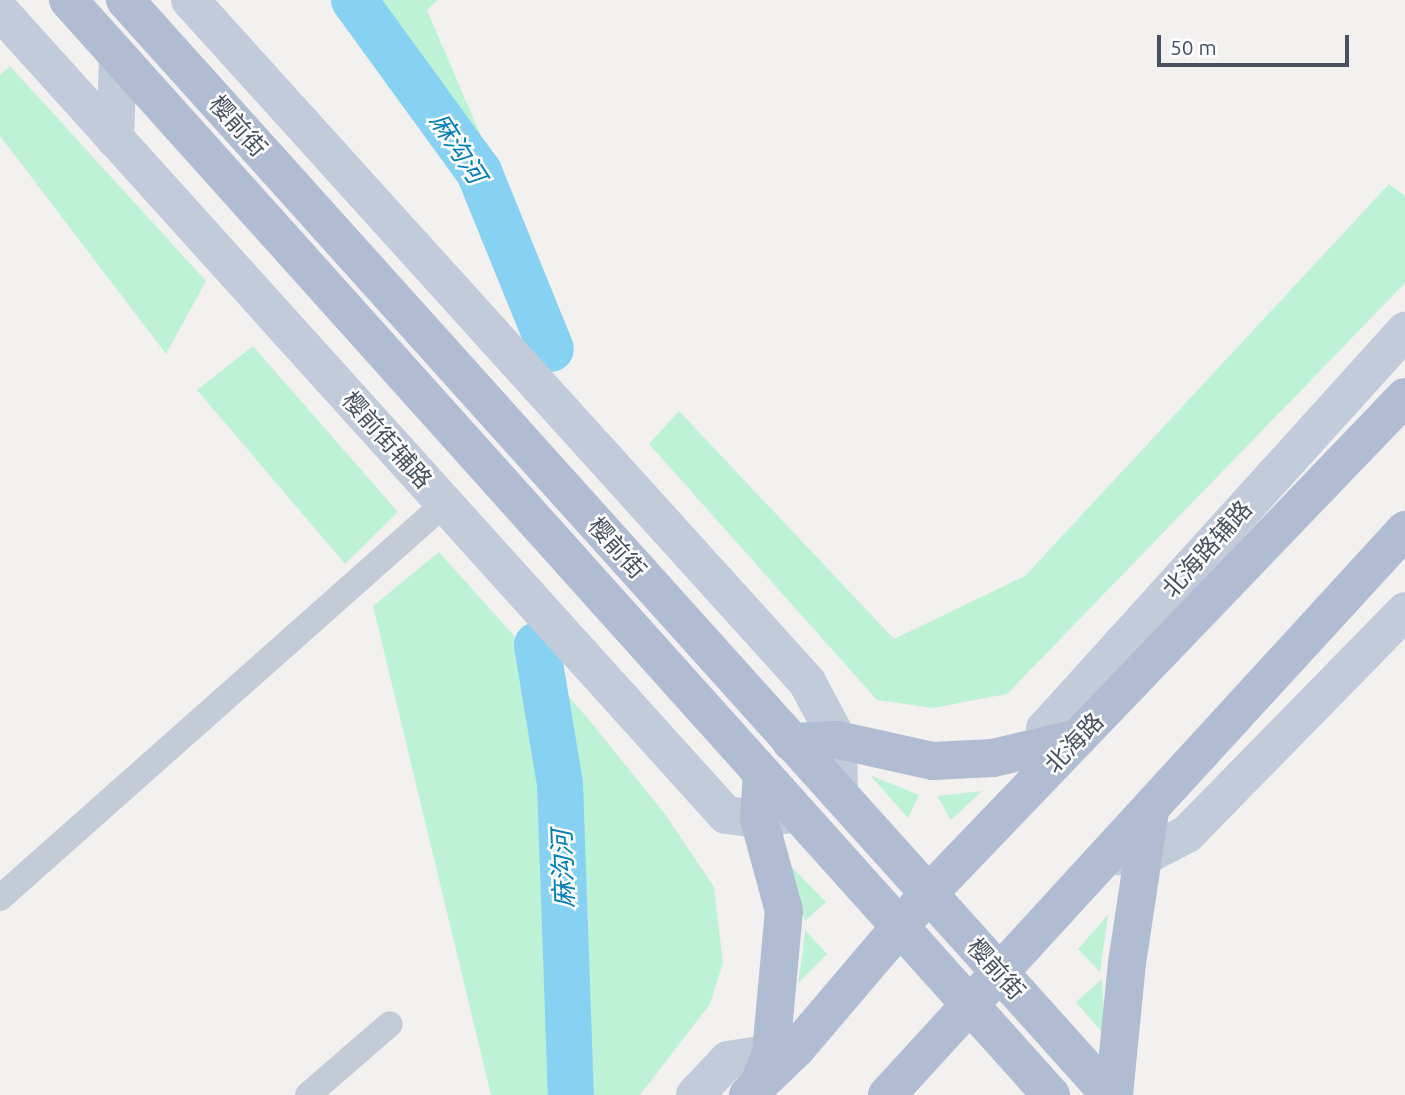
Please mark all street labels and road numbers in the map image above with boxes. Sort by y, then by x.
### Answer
street label: 樱前街 [203,90,273,162]
street label: 樱前街辅路 [336,386,438,494]
street label: 北海路辅路 [1156,495,1258,603]
street label: 樱前街 [582,512,652,584]
street label: 北海路 [1039,707,1109,779]
street label: 樱前街 [961,933,1031,1005]

